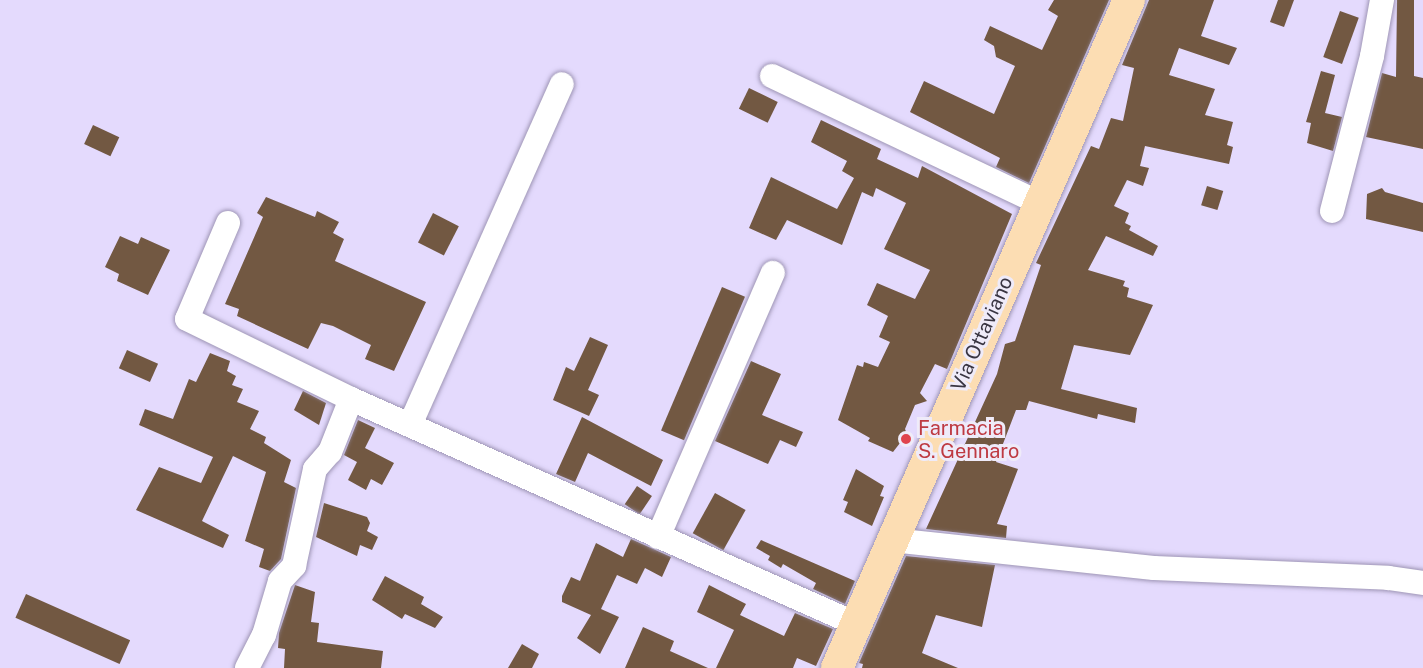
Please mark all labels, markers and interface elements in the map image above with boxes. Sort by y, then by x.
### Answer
street label: Via Ottaviano [946,273,1018,395]
place label: Farmacia S. Gennaro [918,416,1019,463]
marker: Farmacia S. Gennaro [899,432,913,446]

